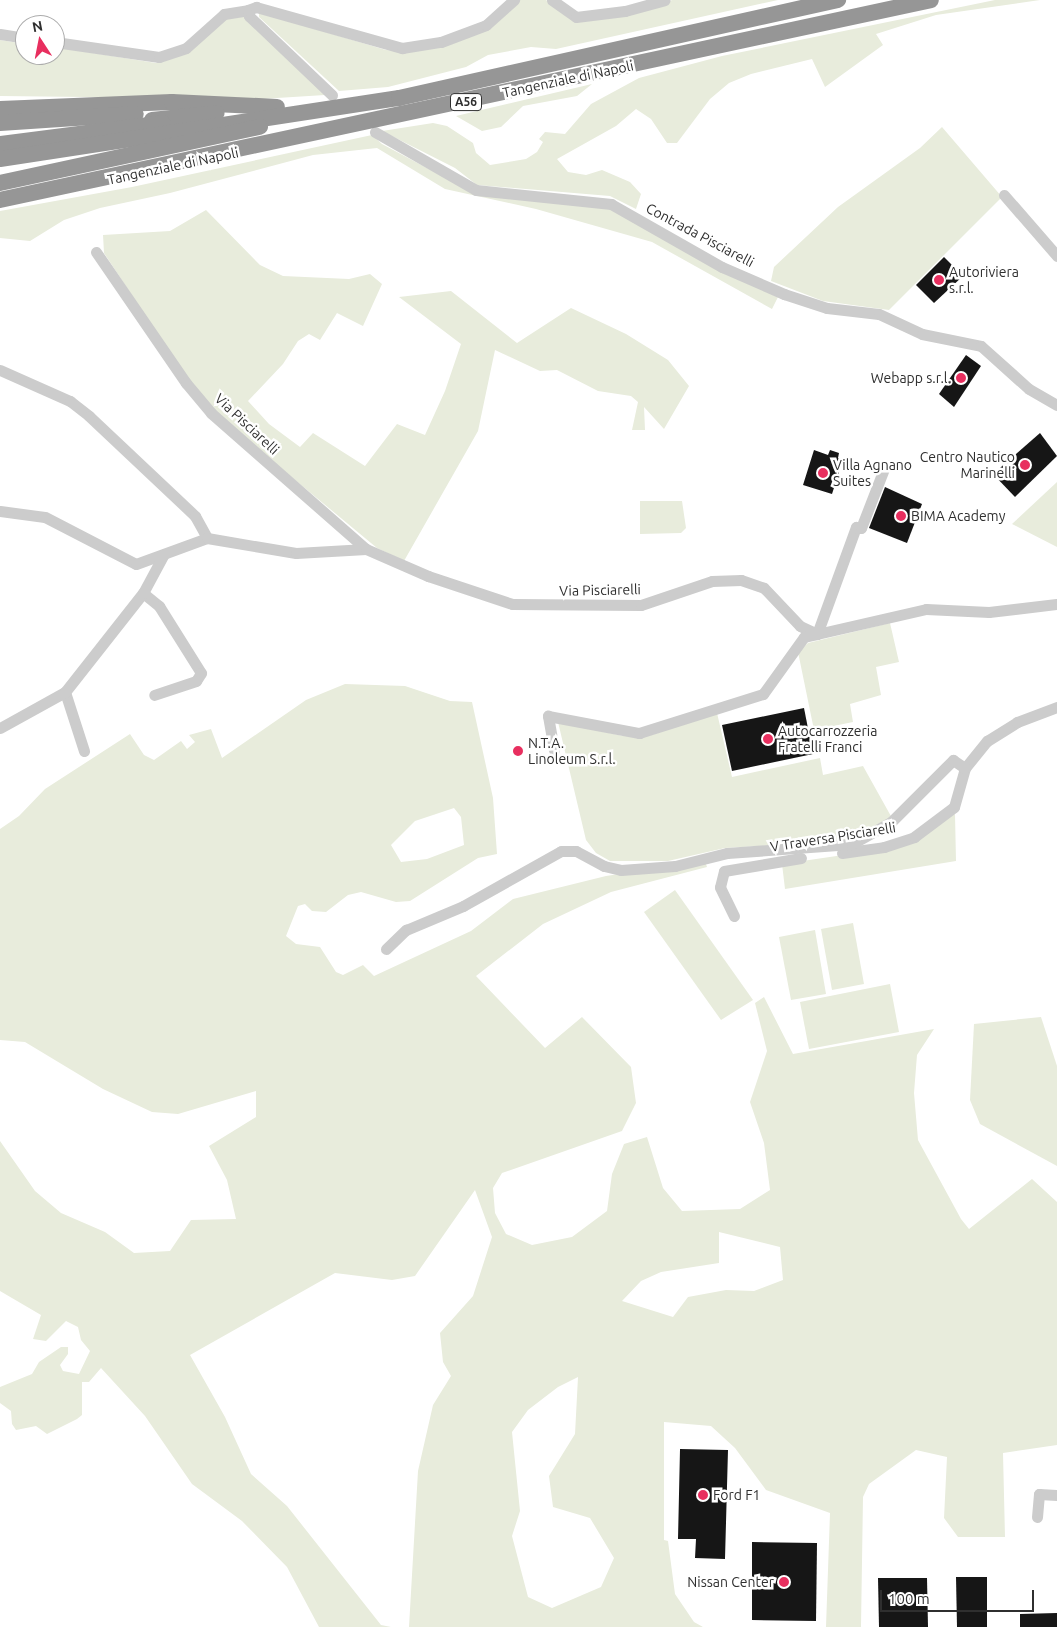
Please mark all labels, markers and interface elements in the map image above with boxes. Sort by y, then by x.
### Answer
north arrow [15,15,65,65]
text: N [31,17,44,35]
street label: Tangenziale di Napoli [501,57,635,101]
road number: A56 [450,92,482,111]
street label: Tangenziale di Napoli [106,144,240,188]
street label: Contrada Pisciarelli [643,199,757,271]
place label: Autoriviera s.r.l. [949,264,1019,296]
marker: Autoriviera s.r.l. [933,274,945,286]
place label: Webapp s.r.l. [871,370,951,386]
marker: Webapp s.r.l. [955,372,967,384]
street label: Via Pisciarelli [211,390,283,458]
place label: Centro Nautico Marinelli [920,449,1015,482]
place label: Villa Agnano Suites [833,457,912,490]
marker: Centro Nautico Marinelli [1019,459,1031,471]
marker: Villa Agnano Suites [817,467,829,479]
place label: BIMA Academy [911,508,1005,524]
marker: BIMA Academy [895,510,907,522]
street label: Via Pisciarelli [559,581,641,599]
place label: Autocarrozzeria Fratelli Franci [778,723,877,756]
marker: Autocarrozzeria Fratelli Franci [762,733,774,745]
place label: N.T.A. Linoleum S.r.l. [528,735,616,768]
marker: N.T.A. Linoleum S.r.l. [512,745,524,757]
street label: V Traversa Pisciarelli [769,819,897,855]
place label: Ford F1 [713,1487,760,1503]
marker: Ford F1 [697,1489,709,1501]
place label: Nissan Center [687,1574,774,1590]
marker: Nissan Center [778,1576,790,1588]
scale bar [882,1580,1036,1612]
text: 100 m [888,1590,930,1607]

